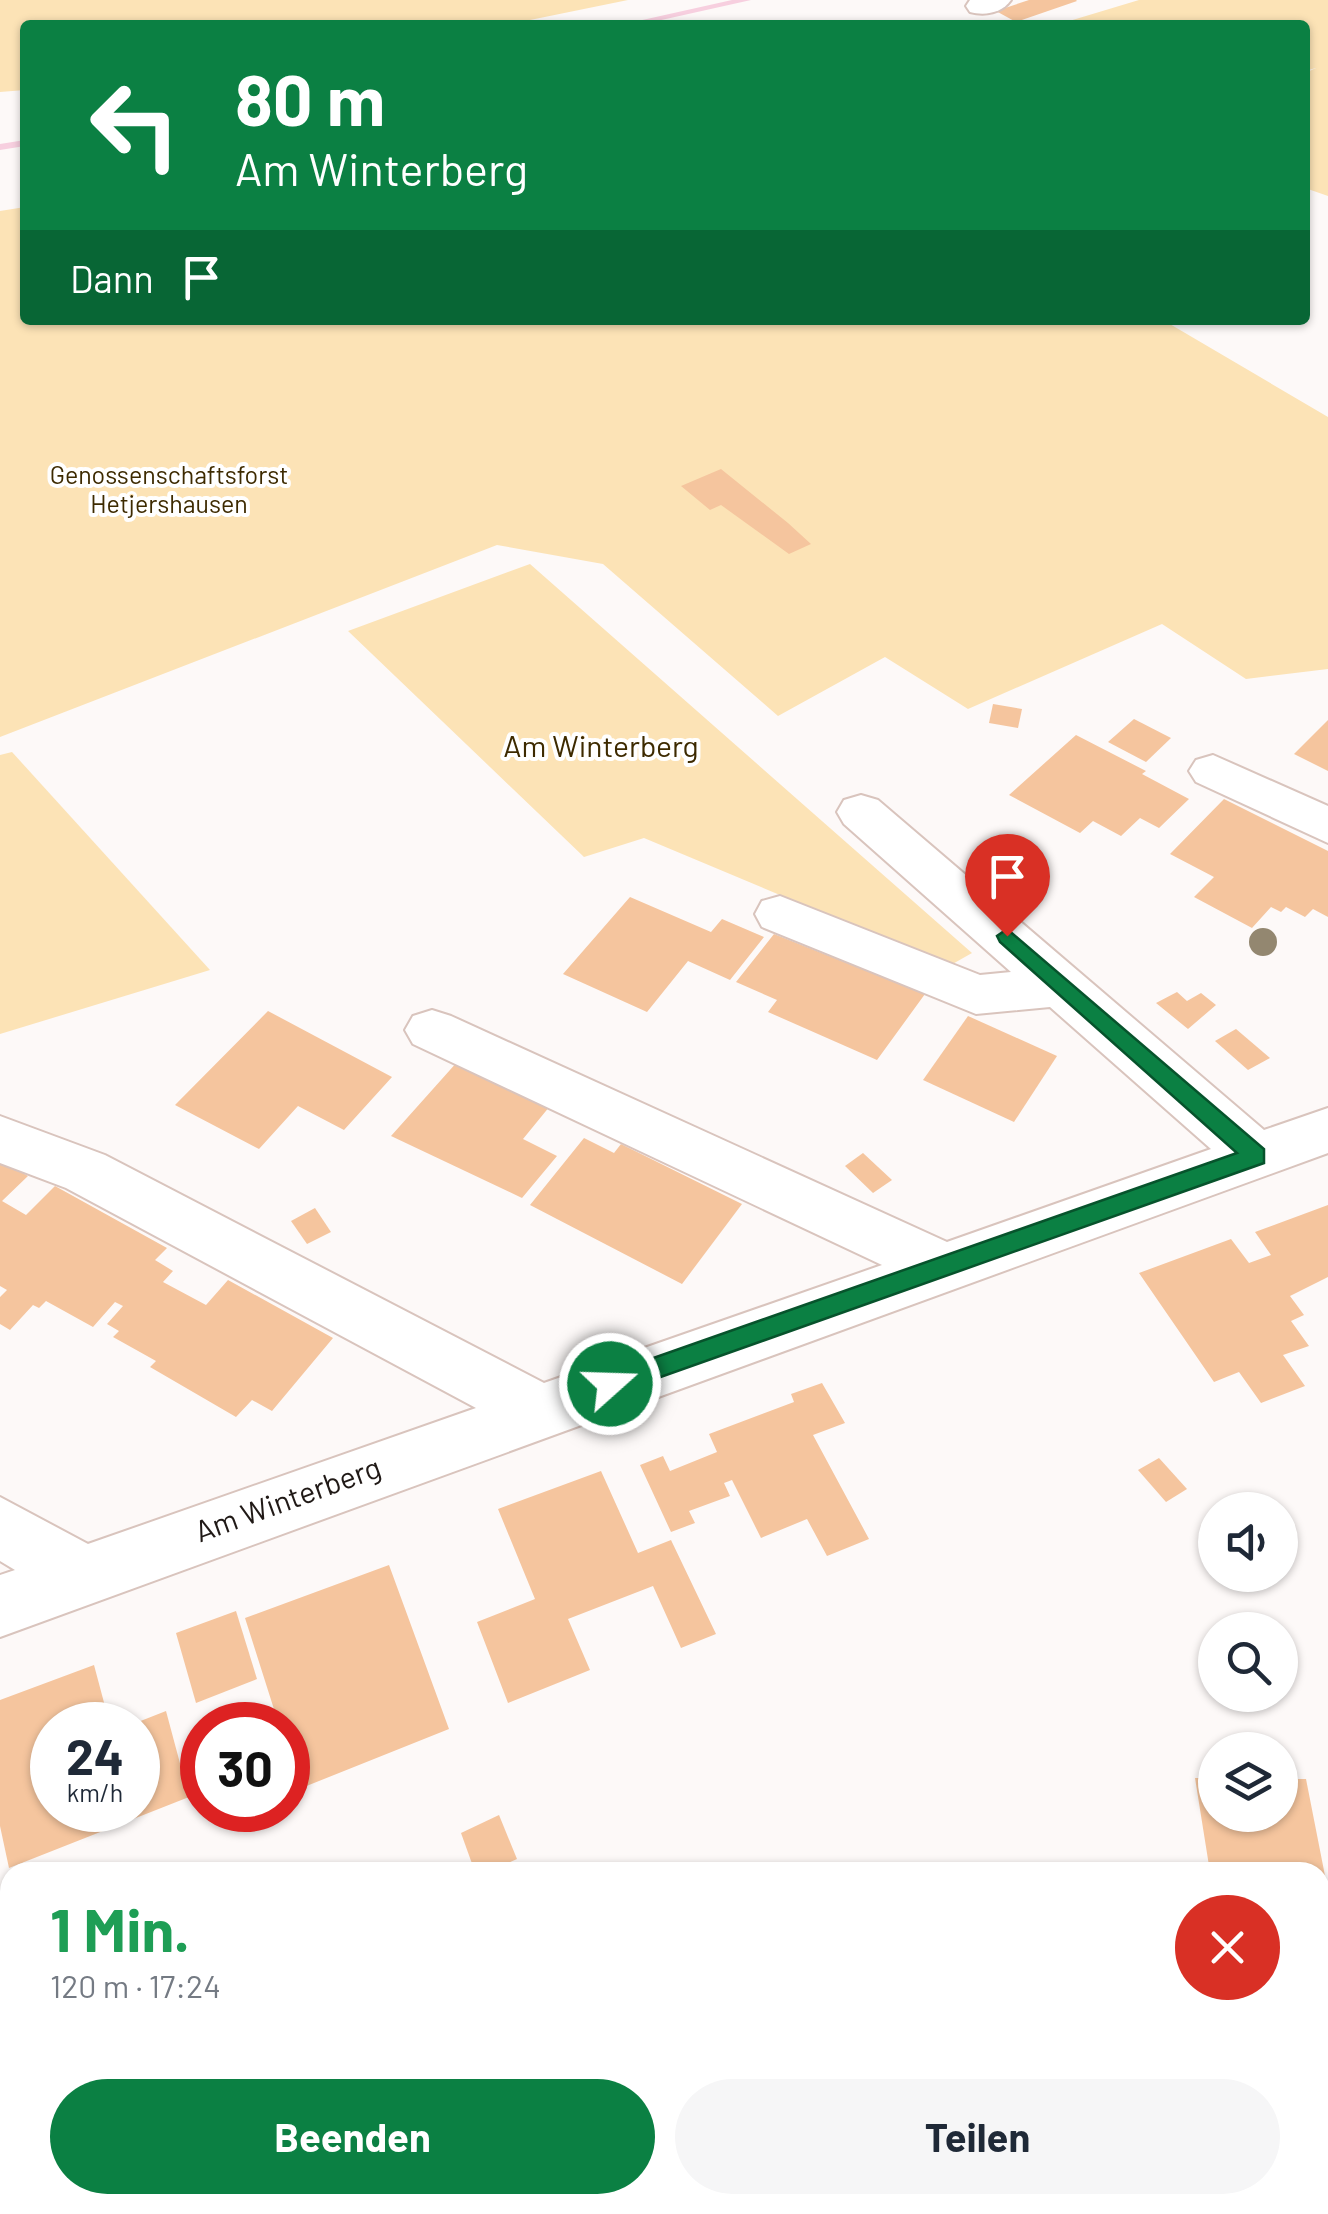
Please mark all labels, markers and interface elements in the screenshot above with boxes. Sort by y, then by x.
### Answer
text: 80 m [235,56,385,140]
icon: left [70,60,200,190]
text: Am Winterberg [235,141,528,195]
icon: arrive [174,250,229,305]
text: Dann [70,255,154,301]
park label: Genossenschaftsforst Hetjershausen [50,459,288,518]
park label: Am Winterberg [503,727,699,763]
pin [965,834,1050,937]
icon: arrive [980,849,1035,904]
position arrow [558,1332,662,1436]
street label: Am Winterberg [189,1448,385,1548]
map controls [1198,1492,1298,1832]
button: sound [1198,1492,1298,1592]
button: search [1198,1612,1298,1712]
speed limit sign: 30 [180,1702,310,1832]
text: 24 [66,1725,124,1785]
button: layers [1198,1732,1298,1832]
text: km/h [67,1777,123,1807]
text: 1 Min. [50,1892,190,1964]
button: close [1175,1895,1280,2000]
text: 120 m · 17:24 [50,1966,221,2004]
button: Beenden [50,2079,655,2194]
button: Teilen [675,2079,1280,2194]

